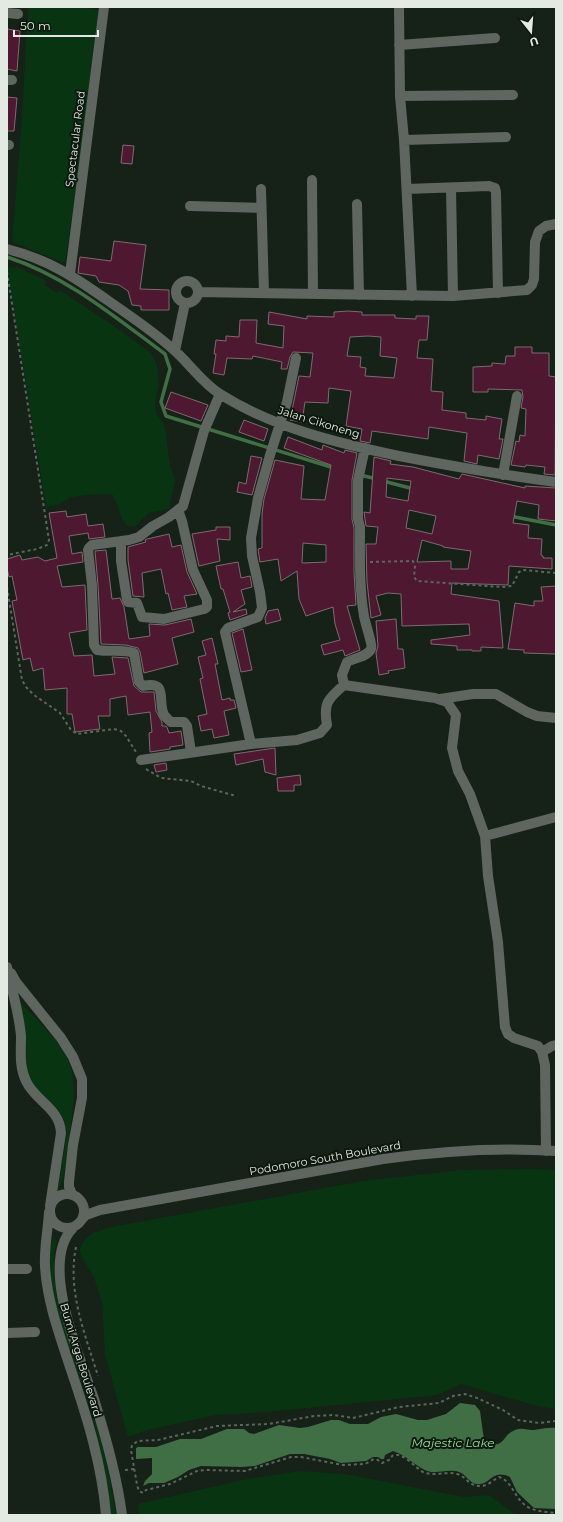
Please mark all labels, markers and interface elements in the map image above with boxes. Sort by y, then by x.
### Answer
scale bar [14,12,98,38]
north arrow [511,12,551,52]
text: 50 m [20,18,51,33]
text: U [528,34,540,50]
street label: Spectacular Road [62,90,88,188]
street label: Jalan Cikoneng [275,403,362,441]
street label: Podomoro South Boulevard [248,1138,402,1178]
street label: Bumi Arga Boulevard [57,1301,105,1419]
water label: Majestic Lake [411,1435,495,1450]

